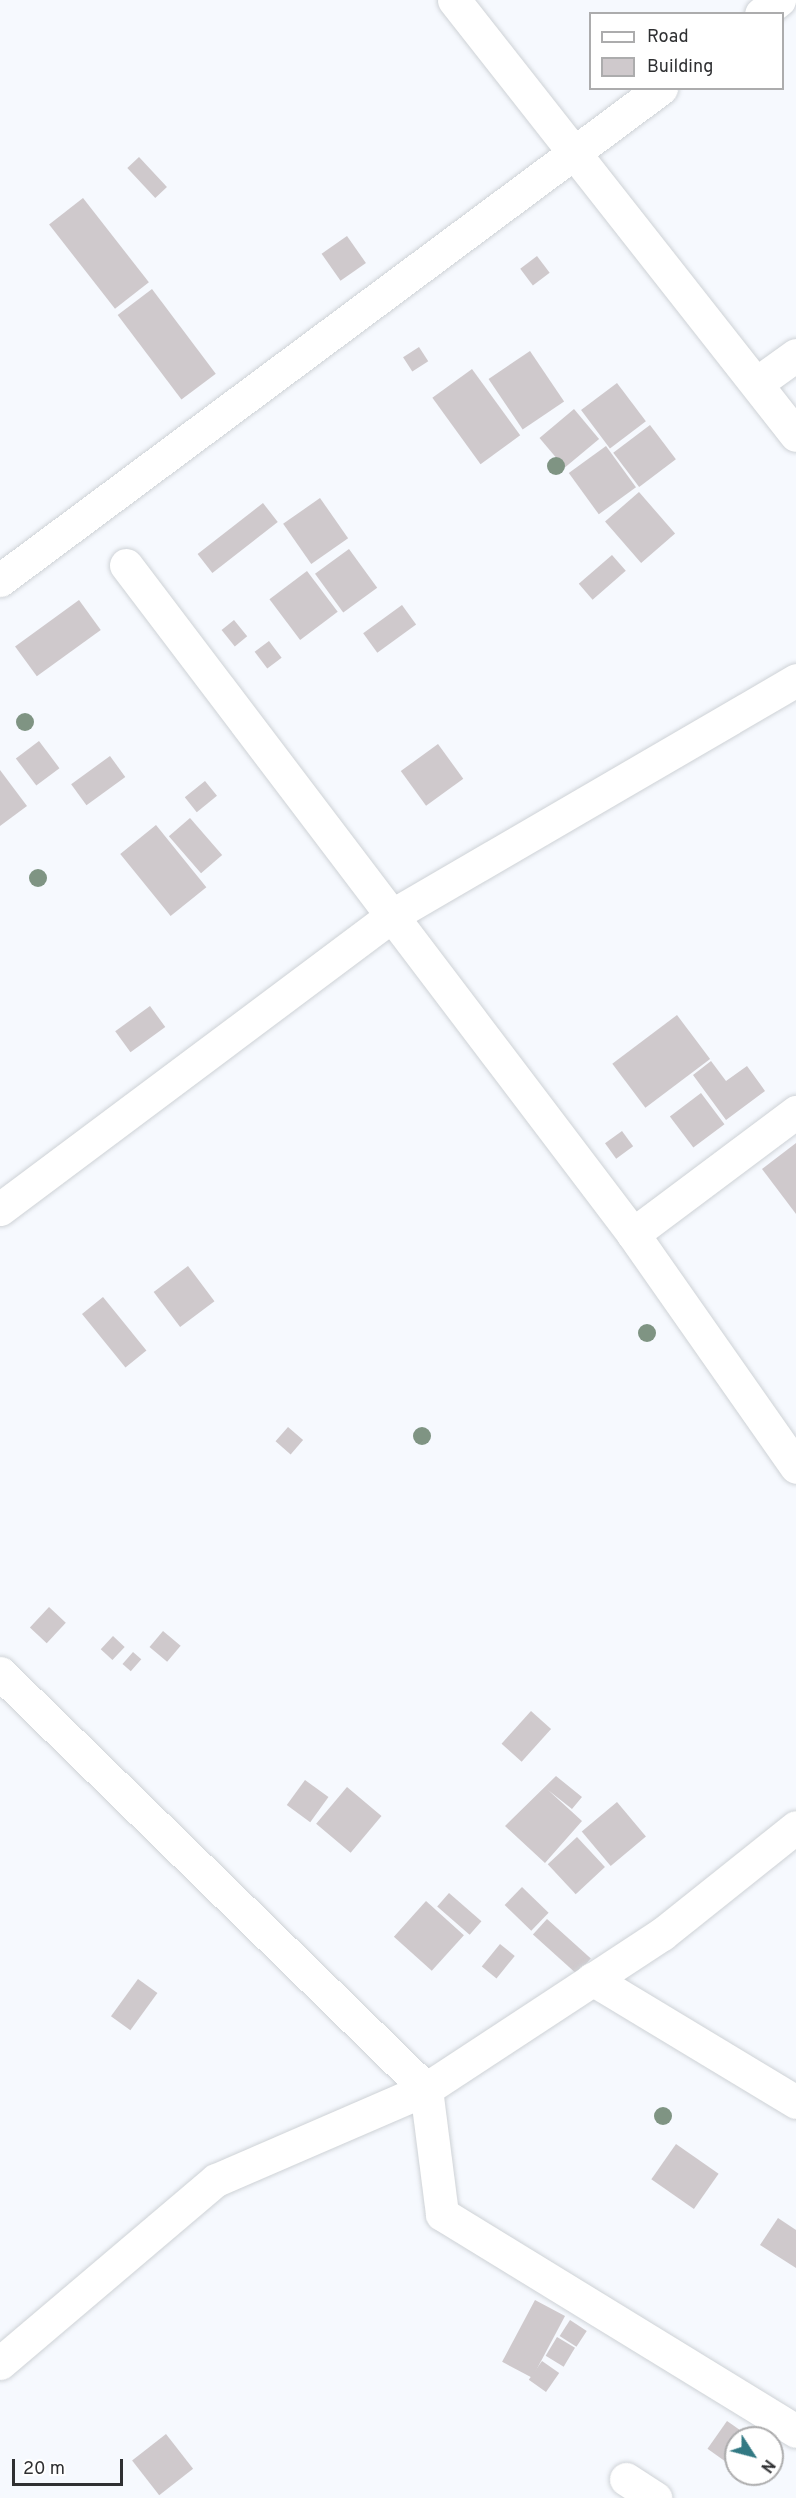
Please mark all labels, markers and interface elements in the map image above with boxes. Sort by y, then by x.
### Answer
legend [589,12,784,90]
text: Road [647,26,689,49]
text: Building [647,56,713,79]
north arrow [724,2426,784,2486]
scale bar [15,2447,126,2485]
text: N [755,2455,778,2476]
text: 20 m [23,2458,65,2481]

